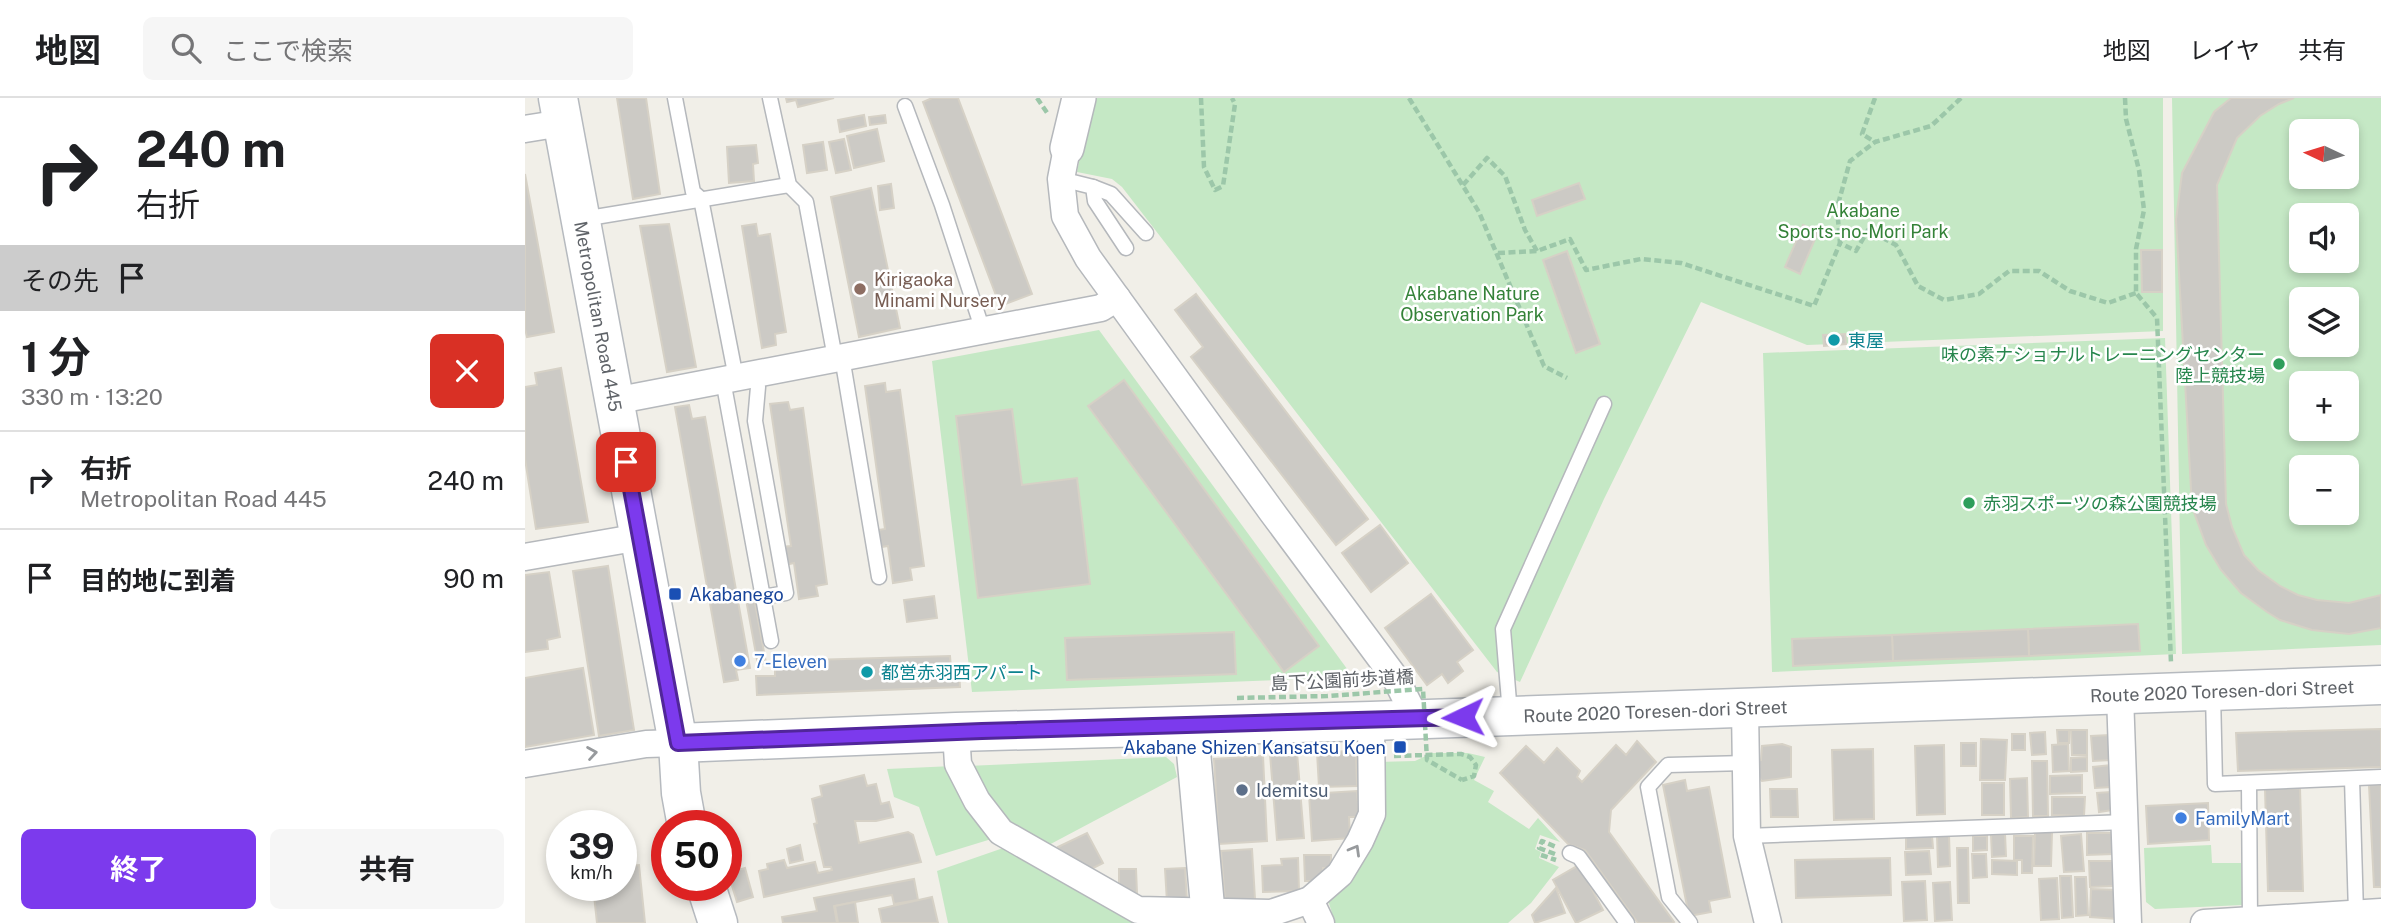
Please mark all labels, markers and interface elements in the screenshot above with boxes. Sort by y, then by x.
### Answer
search box [143,17,633,80]
icon: search [167,29,205,67]
text: 地図 [35,31,101,69]
text: ここで検索 [223,35,353,66]
text: 地図 [2103,36,2151,64]
text: レイヤ [2189,36,2260,64]
text: 共有 [2298,36,2346,64]
north arrow [2289,119,2359,189]
map controls [2289,119,2359,525]
text: 240 m [136,120,286,178]
icon: right [21,126,112,217]
text: 右折 [136,186,200,223]
park label: Akabane Sports-no-Mori Park [1777,200,1949,242]
button: sound [2289,203,2359,273]
street label: Metropolitan Road 445 [571,219,627,413]
icon: arrive [113,259,151,297]
text: その先 [21,265,99,296]
place label: Kirigaoka Minami Nursery [874,269,1007,311]
marker: Kirigaoka Minami Nursery [852,281,868,297]
park label: Akabane Nature Observation Park [1400,283,1544,325]
button: layers [2289,287,2359,357]
place label: 東屋 [1848,330,1884,351]
text: 1 分 [21,332,90,381]
marker: 東屋 [1826,332,1842,348]
button: close [430,334,504,408]
place label: 味の素ナショナルトレーニングセンター 陸上競技場 [1941,344,2265,386]
marker: 味の素ナショナルトレーニングセンター 陸上競技場 [2271,356,2287,372]
button: + [2289,371,2359,441]
text: 330 m · 13:20 [21,383,163,410]
pin [596,432,656,492]
icon: arrive [607,443,645,481]
text: 右折 [80,453,132,484]
button: − [2289,455,2359,525]
icon: right [21,461,59,499]
text: 240 m [427,465,504,496]
text: Metropolitan Road 445 [80,485,327,512]
place label: 赤羽スポーツの森公園競技場 [1983,493,2217,514]
marker: 赤羽スポーツの森公園競技場 [1961,495,1977,511]
icon: arrive [21,559,59,597]
text: 90 m [443,563,504,594]
text: 目的地に到着 [80,565,236,596]
place label: Akabanego [689,584,784,605]
marker: Akabanego [667,586,683,602]
place label: 7-Eleven [754,651,827,672]
marker: 7-Eleven [732,653,748,669]
place label: 都営赤羽西アパート [881,662,1043,683]
marker: 都営赤羽西アパート [859,664,875,680]
street label: 島下公園前歩道橋 [1270,666,1414,694]
street label: Route 2020 Toresen-dori Street [2090,675,2355,706]
position arrow [1426,680,1500,754]
street label: Route 2020 Toresen-dori Street [1523,696,1788,726]
place label: Akabane Shizen Kansatsu Koen [1123,737,1386,758]
marker: Akabane Shizen Kansatsu Koen [1392,739,1408,755]
one-way arrow [586,746,598,761]
place label: Idemitsu [1256,780,1328,801]
marker: Idemitsu [1234,782,1250,798]
place label: FamilyMart [2195,808,2290,829]
speed limit sign: 50 [651,810,742,901]
marker: FamilyMart [2173,810,2189,826]
text: 39 [568,826,615,867]
button: 終了 [21,829,256,909]
button: 共有 [270,829,504,909]
one-way arrow [1347,844,1360,857]
text: km/h [570,862,613,883]

